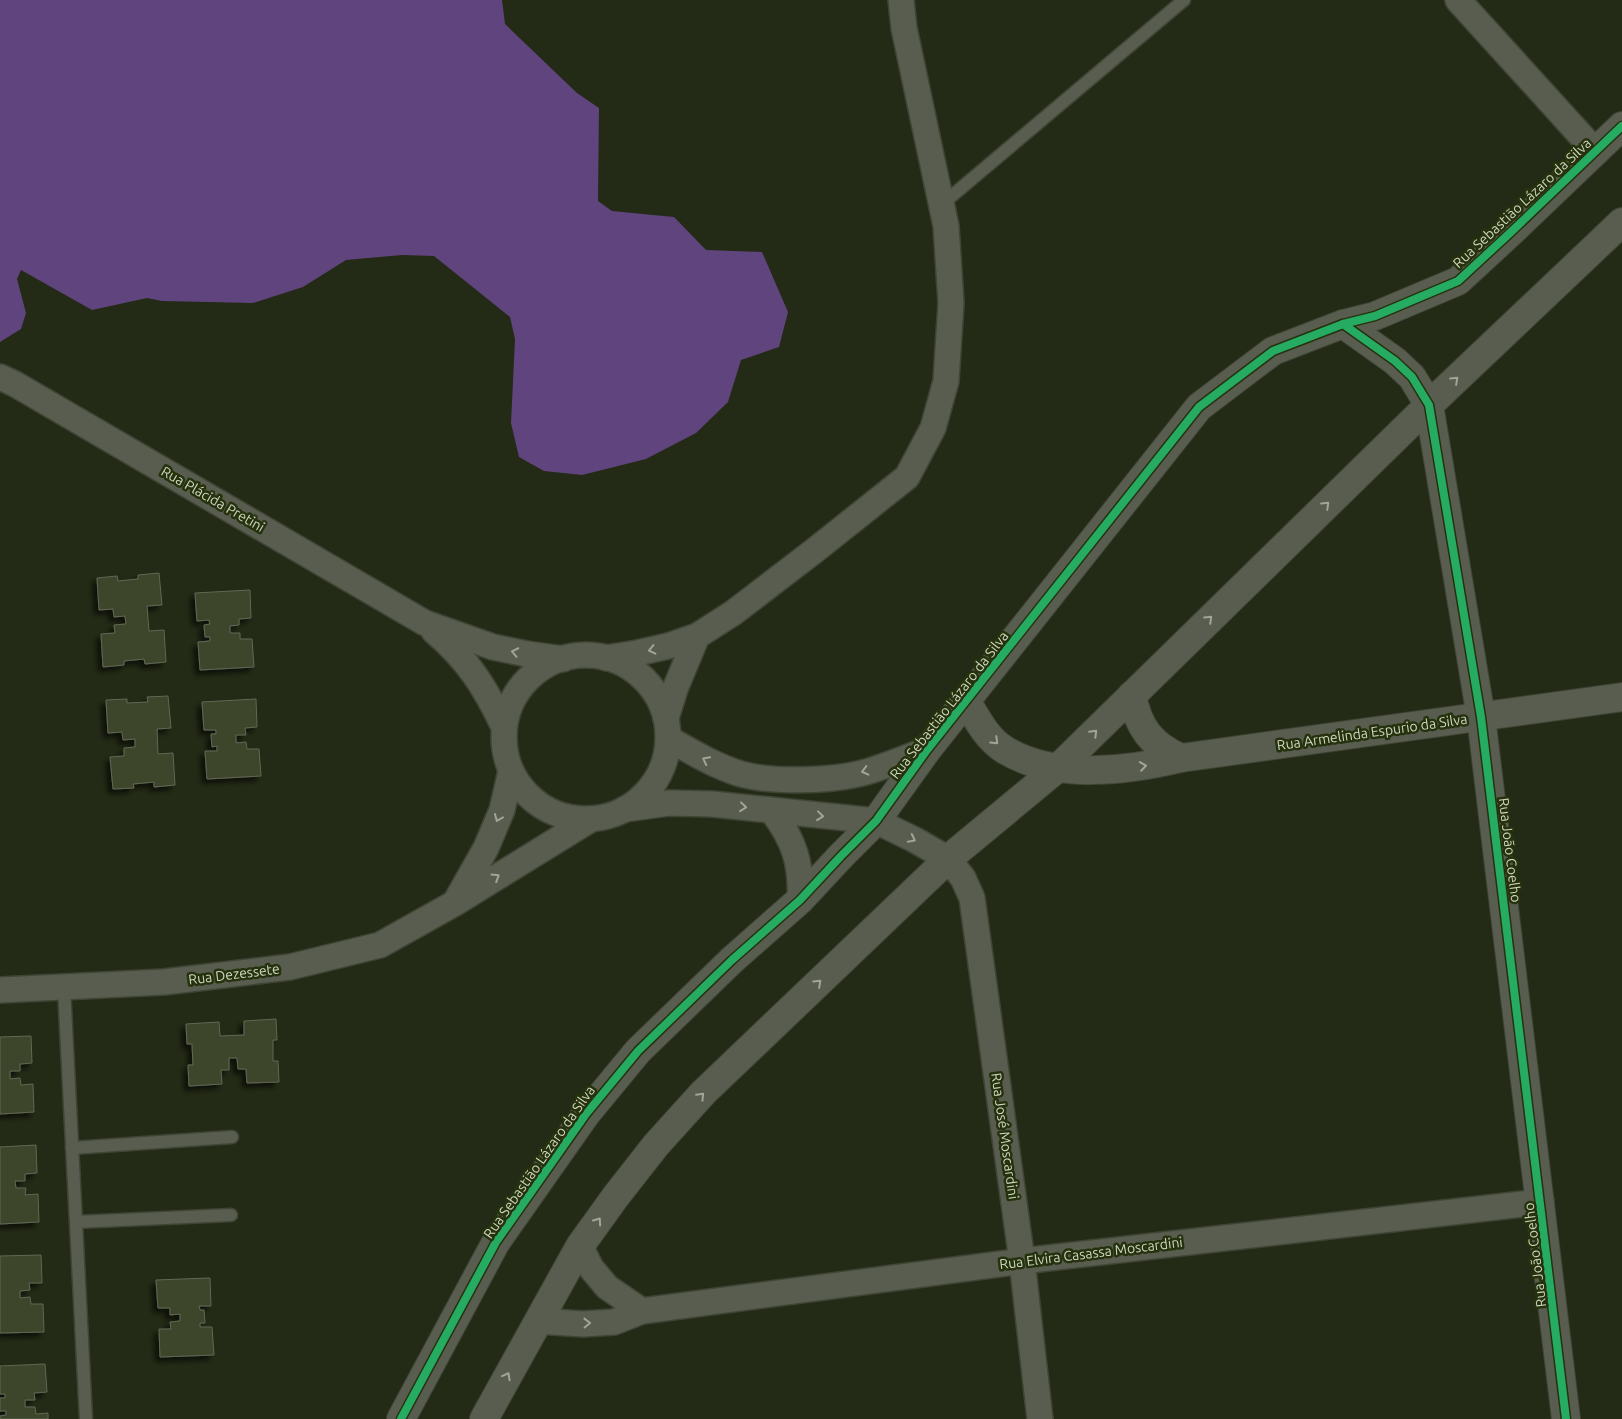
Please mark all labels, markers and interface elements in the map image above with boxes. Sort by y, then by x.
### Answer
street label: Rua Sebastião Lázaro da Silva [1450,135,1594,271]
one-way arrow [1449,377,1458,386]
street label: Rua Plácida Pretini [159,463,267,535]
one-way arrow [1320,502,1329,511]
one-way arrow [1204,616,1213,625]
street label: Rua Sebastião Lázaro da Silva [886,628,1012,782]
one-way arrow [648,644,657,655]
one-way arrow [510,647,519,658]
street label: Rua Armelinda Espurio da Silva [1276,711,1468,753]
one-way arrow [1088,730,1097,739]
one-way arrow [989,735,998,744]
one-way arrow [702,756,711,766]
one-way arrow [1138,762,1147,772]
one-way arrow [860,765,869,776]
street label: Rua João Coelho [1496,797,1524,903]
one-way arrow [739,801,747,812]
one-way arrow [817,810,825,821]
one-way arrow [494,814,504,822]
one-way arrow [907,833,916,843]
one-way arrow [491,874,500,884]
street label: Rua Dezessete [187,960,281,988]
one-way arrow [812,980,821,989]
street label: Rua José Moscardini [988,1072,1022,1200]
street label: Rua Sebastião Lázaro da Silva [480,1083,598,1241]
one-way arrow [695,1092,704,1101]
street label: Rua João Coelho [1521,1202,1549,1308]
one-way arrow [592,1217,601,1227]
street label: Rua Elvira Casassa Moscardini [998,1234,1184,1272]
one-way arrow [584,1318,591,1328]
one-way arrow [501,1373,511,1382]

